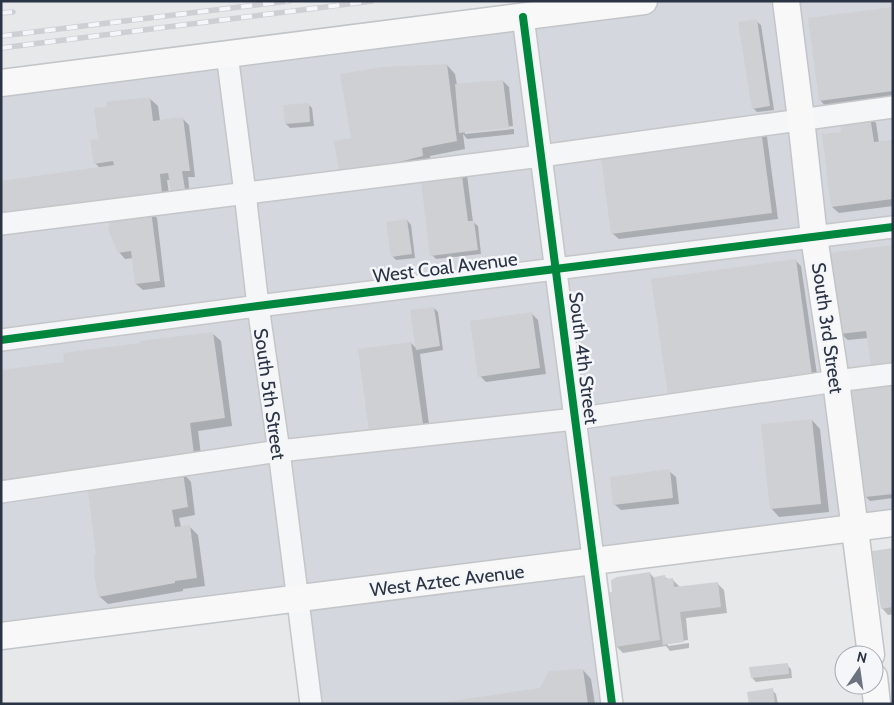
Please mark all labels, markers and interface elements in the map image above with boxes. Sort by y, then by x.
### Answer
street label: West Coal Avenue [371,247,519,288]
street label: South 3rd Street [807,261,848,396]
street label: South 4th Street [564,291,603,426]
street label: South 5th Street [249,327,290,462]
street label: West Aztec Avenue [369,560,526,601]
north arrow [834,645,884,695]
text: N [855,647,869,667]

